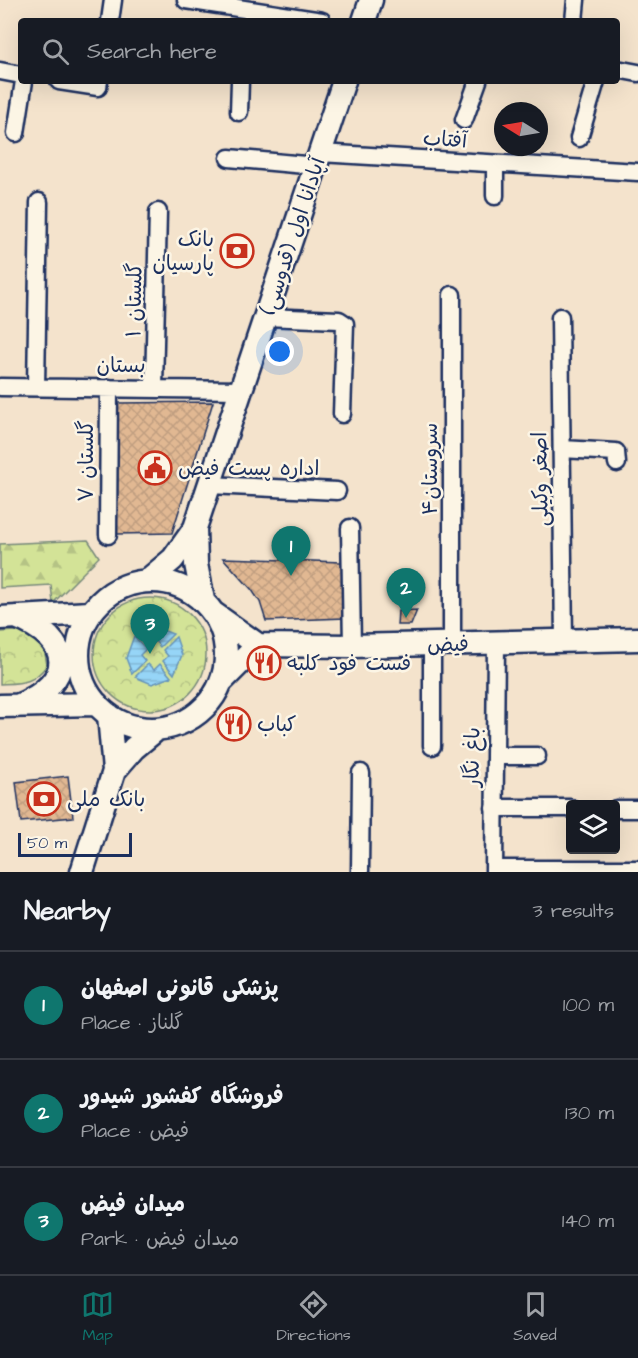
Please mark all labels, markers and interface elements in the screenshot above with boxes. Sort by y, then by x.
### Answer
search box [18,18,620,84]
icon: search [39,35,72,68]
text: Search here [87,36,217,67]
north arrow [494,102,548,156]
street label: آفتاب [422,123,469,156]
street label: آپادانا اول (قدوسی) [254,153,333,319]
place label: بانک پارسیان [152,225,214,278]
bank icon: بانک پارسیان [219,233,255,269]
street label: گلستان ۱ [119,262,150,338]
your location [265,337,294,366]
street label: بستان [96,351,146,380]
street label: گلستان ۷ [72,420,101,502]
street label: سروستان۴ [416,423,445,515]
street label: اصغر وکیلی [525,431,556,527]
public building icon: اداره پست فیض [137,450,173,486]
place label: اداره پست فیض [178,454,320,483]
pin: 1 [272,526,310,576]
pin: 2 [386,568,426,618]
pin: 3 [130,604,170,654]
street label: فیض [427,630,469,659]
restaurant icon: فست فود کلبه [246,645,282,681]
place label: فست فود کلبه [287,649,411,678]
restaurant icon: کباب [216,706,252,742]
place label: کباب [257,710,296,739]
street label: باغ نگار [457,727,488,789]
bank icon: بانک ملی [26,781,62,817]
place label: بانک ملی [67,785,145,814]
map controls [566,800,620,854]
button: layers [566,800,620,854]
scale bar [18,830,132,858]
text: 50 m [27,832,67,854]
text: Nearby [24,893,111,929]
text: 3 results [532,897,614,925]
text: پزشکی قانونی اصفهان [81,973,278,1004]
text: 1 [42,991,45,1019]
text: 100 m [563,991,614,1019]
text: Place · گلناز [81,1009,183,1037]
text: فروشگاه کفشور شیدور [81,1081,284,1112]
text: 2 [38,1099,49,1127]
text: 130 m [565,1099,614,1127]
text: Place · فیض [81,1117,189,1145]
text: میدان فیض [81,1189,185,1220]
text: 3 [38,1207,49,1235]
text: 140 m [562,1207,614,1235]
text: Park · میدان فیض [81,1225,239,1253]
tab: Map [81,1288,114,1346]
tab: Directions [277,1288,351,1346]
tab: Saved [513,1288,557,1346]

